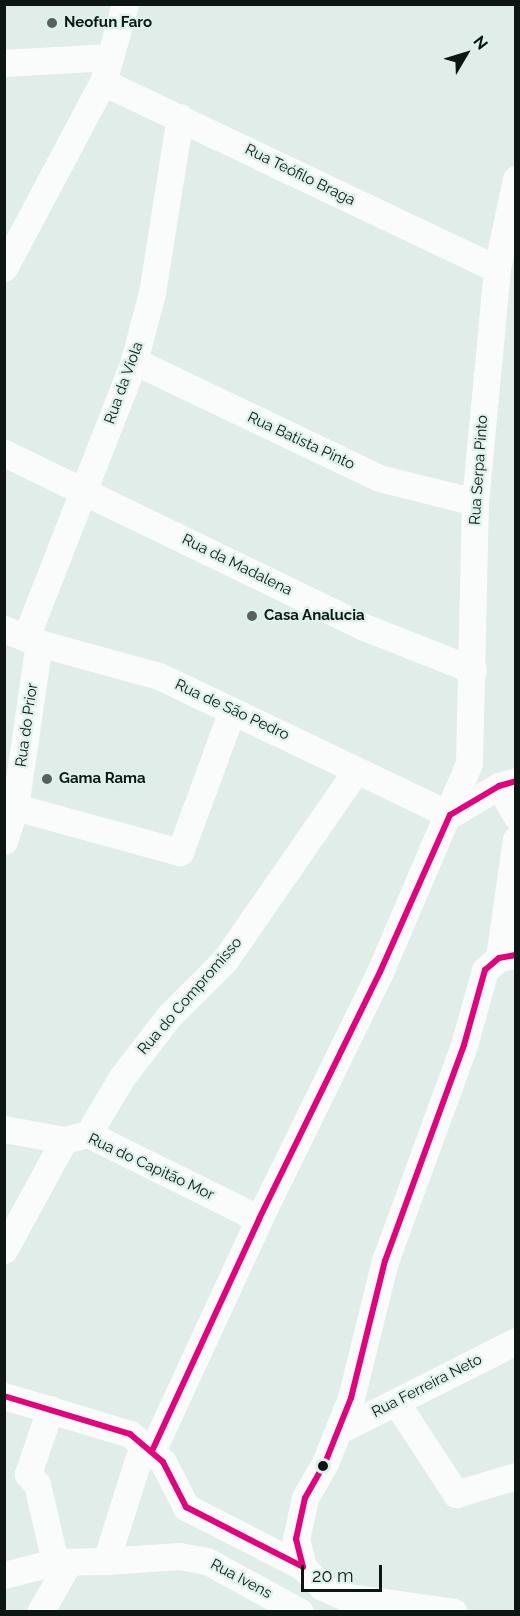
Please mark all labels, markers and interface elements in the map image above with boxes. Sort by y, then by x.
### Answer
place label: Neofun Faro [64,14,152,32]
marker: Neofun Faro [45,16,59,30]
north arrow [436,24,496,84]
text: N [469,32,492,53]
street label: Rua Teófilo Braga [242,140,358,210]
street label: Rua da Viola [101,339,147,427]
street label: Rua Batista Pinto [244,408,358,474]
street label: Rua Serpa Pinto [466,414,492,526]
street label: Rua da Madalena [179,531,295,599]
place label: Casa Analucia [264,607,365,625]
marker: Casa Analucia [245,609,259,623]
street label: Rua de São Pedro [172,676,292,744]
street label: Rua do Prior [12,682,42,768]
place label: Gama Rama [59,770,146,788]
marker: Gama Rama [40,772,54,786]
street label: Rua do Compromisso [134,934,246,1058]
street label: Rua do Capitão Mor [85,1130,217,1204]
street label: Rua Ferreira Neto [369,1350,485,1422]
unlabelled marker [317,1460,329,1472]
scale bar [304,1553,385,1591]
street label: Rua Ivens [207,1555,275,1603]
text: 20 m [312,1565,354,1586]

